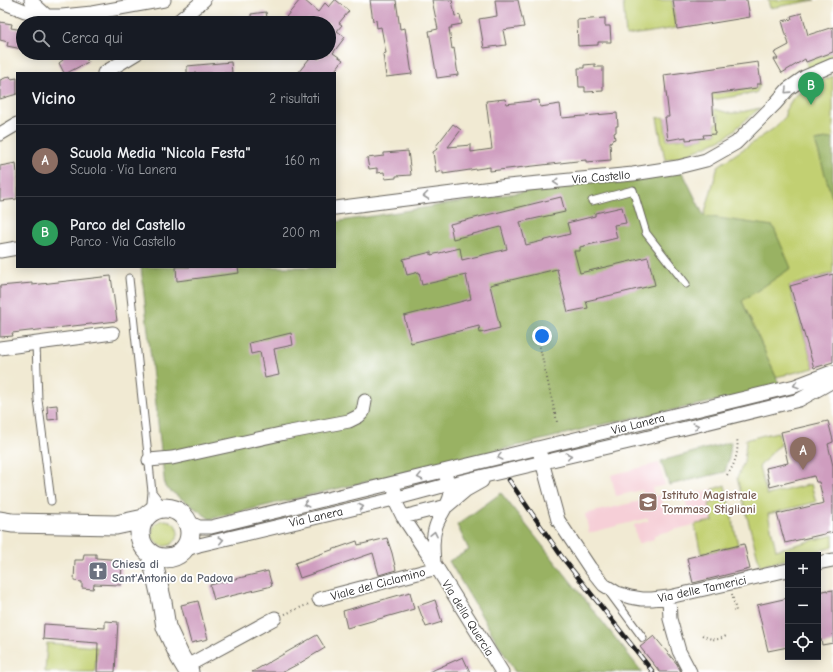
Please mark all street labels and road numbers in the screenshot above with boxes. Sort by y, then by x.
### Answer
street label: Via Castello [571,167,631,187]
street label: Via Lanera [610,411,666,437]
street label: Via Lanera [288,504,344,530]
street label: Viale del Ciclamino [329,565,427,603]
street label: Via delle Tamerici [656,573,748,605]
street label: Via della Quercia [439,577,497,659]

